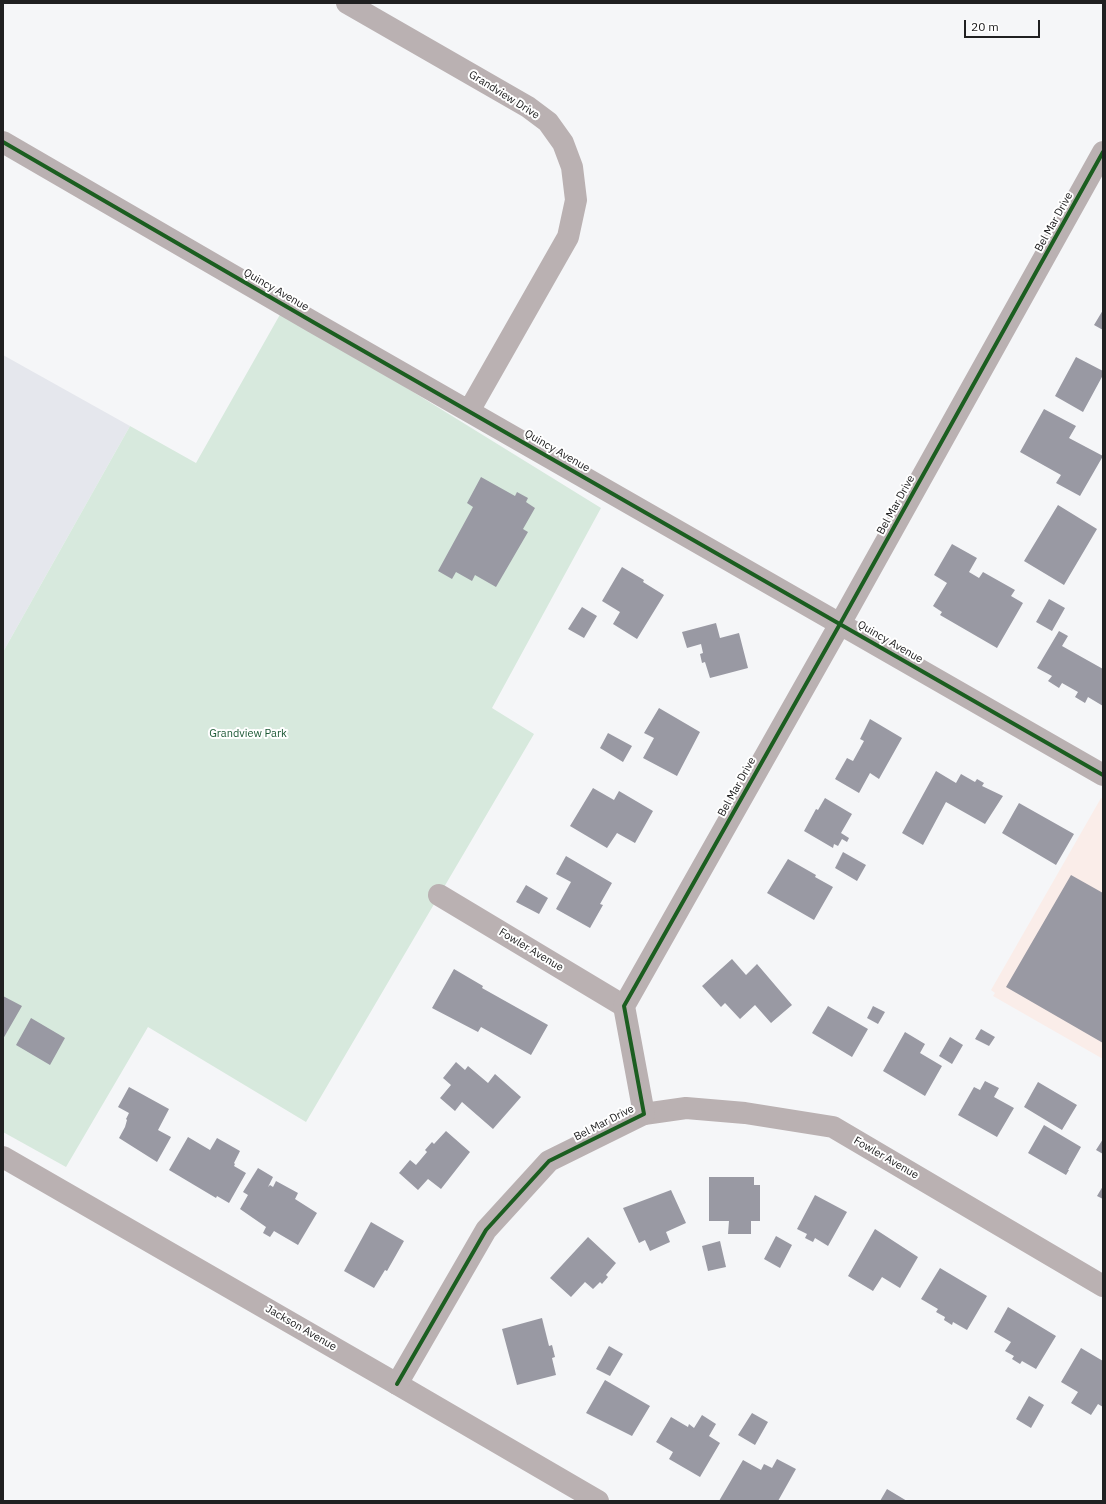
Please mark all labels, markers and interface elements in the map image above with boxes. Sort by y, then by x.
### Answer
scale bar [966,12,1042,38]
text: 20 m [971,19,999,34]
street label: Grandview Drive [466,68,542,122]
street label: Bel Mar Drive [1032,190,1076,254]
street label: Quincy Avenue [241,266,311,314]
street label: Quincy Avenue [522,427,592,475]
street label: Bel Mar Drive [874,473,918,537]
street label: Quincy Avenue [855,618,925,666]
park label: Grandview Park [209,727,287,741]
street label: Bel Mar Drive [715,755,759,819]
street label: Fowler Avenue [496,926,566,974]
street label: Bel Mar Drive [572,1102,636,1144]
street label: Fowler Avenue [851,1134,921,1182]
street label: Jackson Avenue [263,1302,339,1354]

